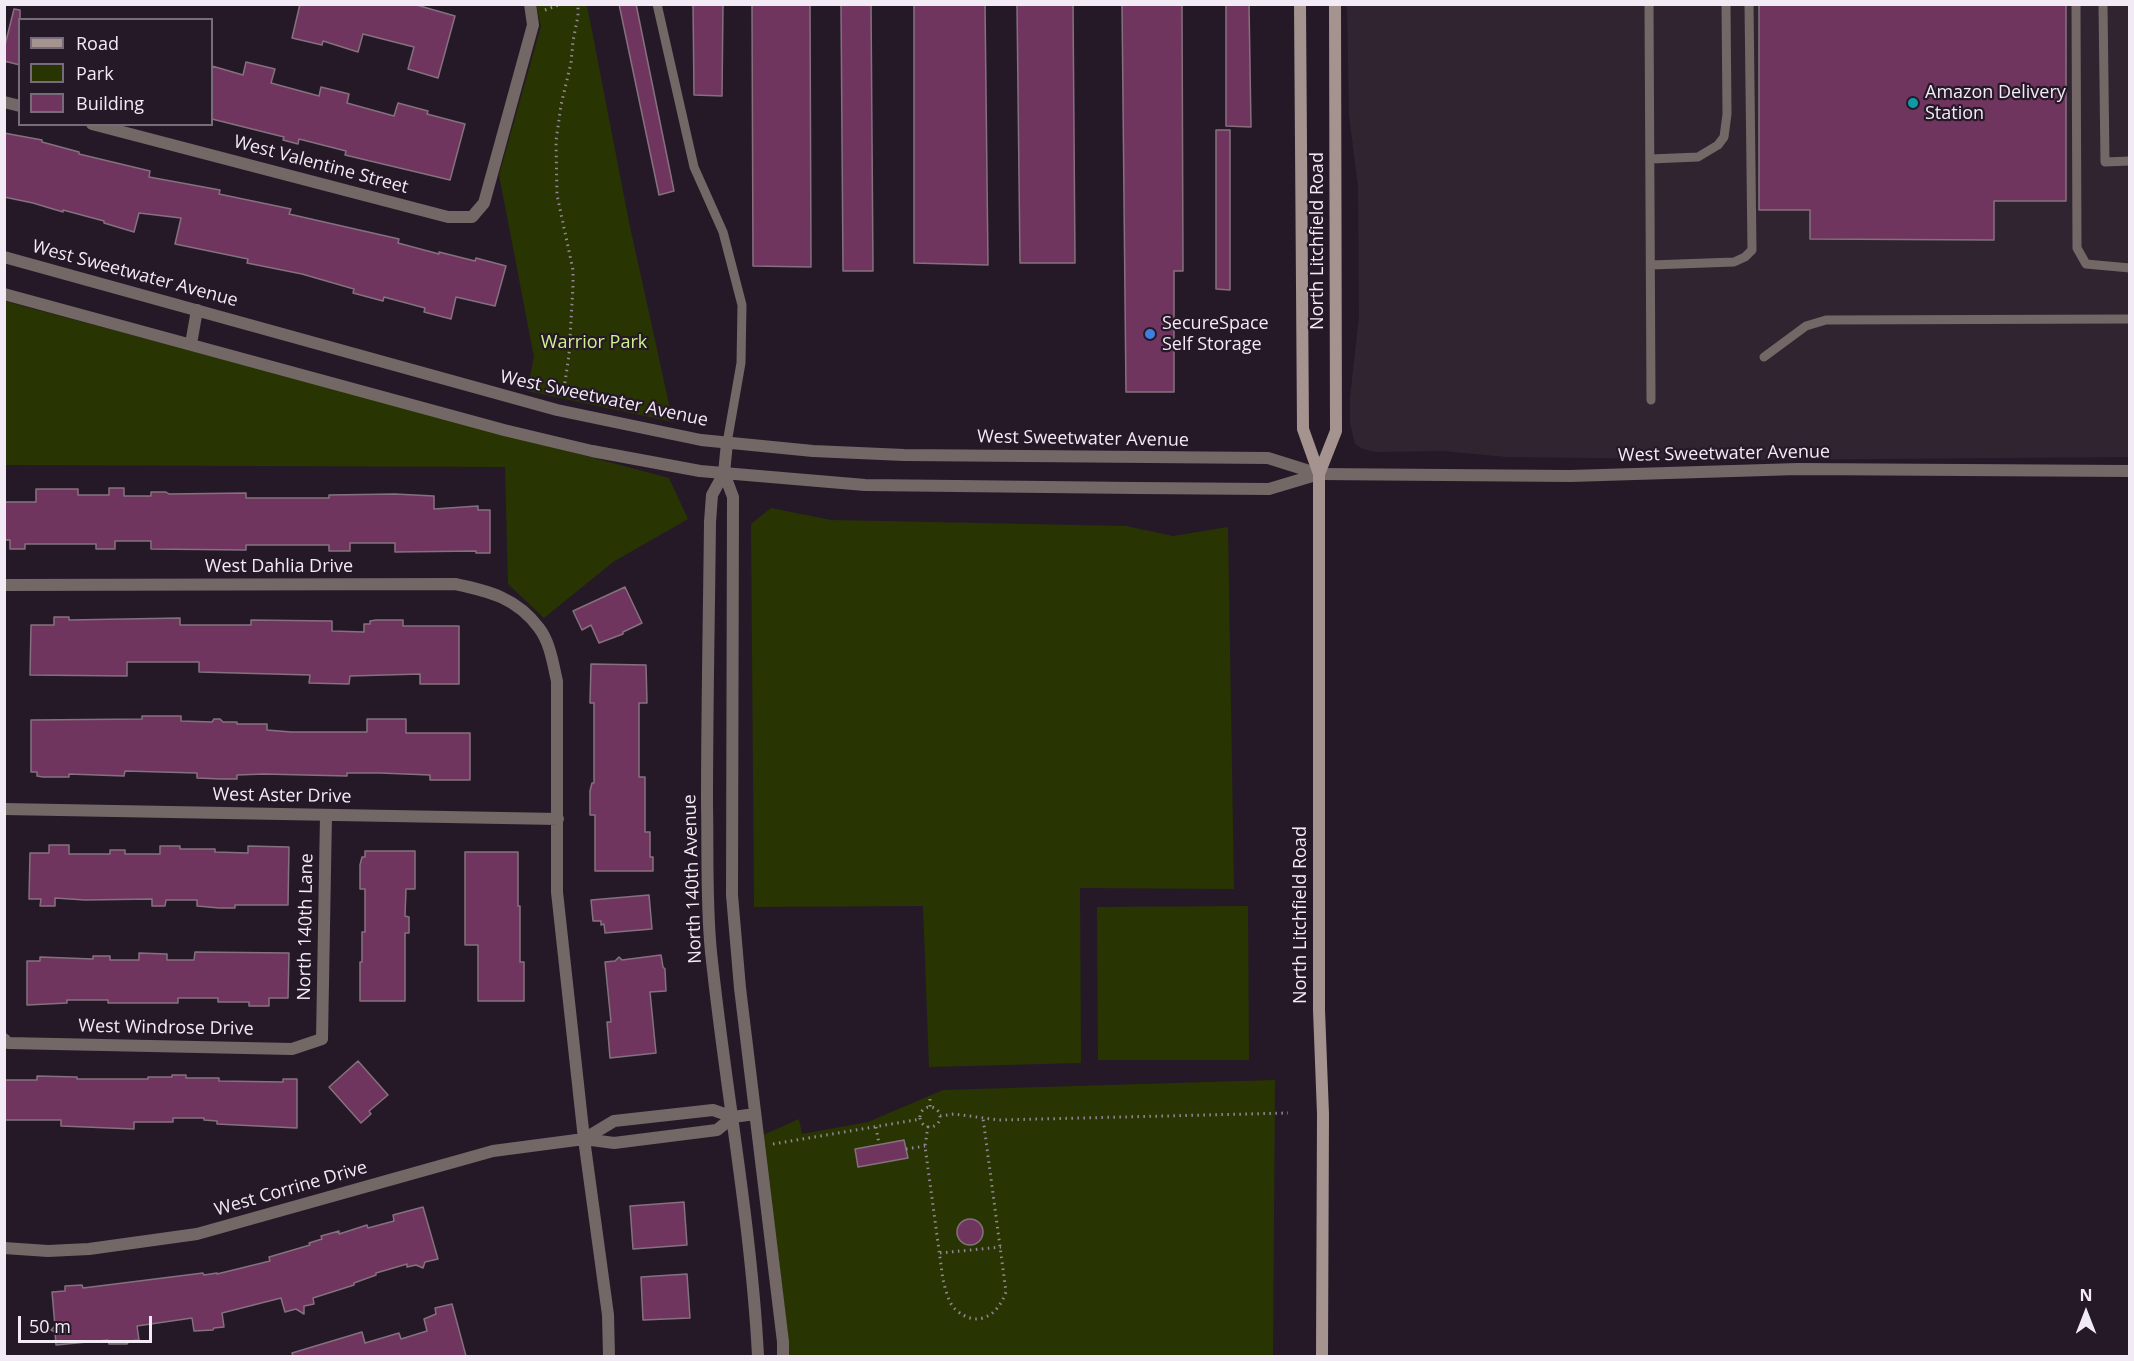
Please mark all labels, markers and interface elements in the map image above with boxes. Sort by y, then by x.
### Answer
legend [18,18,213,126]
text: Road [76,31,119,55]
text: Park [76,61,114,85]
place label: Amazon Delivery Station [1925,82,2066,124]
text: Building [76,91,144,115]
marker: Amazon Delivery Station [1906,96,1920,110]
street label: West Valentine Street [231,131,411,199]
street label: North Litchfield Road [1307,152,1329,330]
street label: West Sweetwater Avenue [30,236,240,312]
place label: SecureSpace Self Storage [1162,313,1269,356]
marker: SecureSpace Self Storage [1143,327,1157,341]
park label: Warrior Park [541,332,647,354]
street label: West Sweetwater Avenue [498,366,710,432]
street label: West Sweetwater Avenue [977,426,1189,452]
street label: West Sweetwater Avenue [1618,441,1830,467]
street label: West Dahlia Drive [205,556,353,578]
street label: West Aster Drive [212,784,352,808]
street label: North 140th Avenue [679,794,707,964]
street label: North Litchfield Road [1290,826,1312,1004]
street label: North 140th Lane [294,853,318,1001]
street label: West Windrose Drive [78,1016,254,1040]
street label: West Corrine Drive [212,1157,370,1221]
north arrow [2056,1283,2116,1343]
text: N [2079,1284,2093,1306]
scale bar [21,1304,154,1342]
text: 50 m [29,1314,71,1338]

